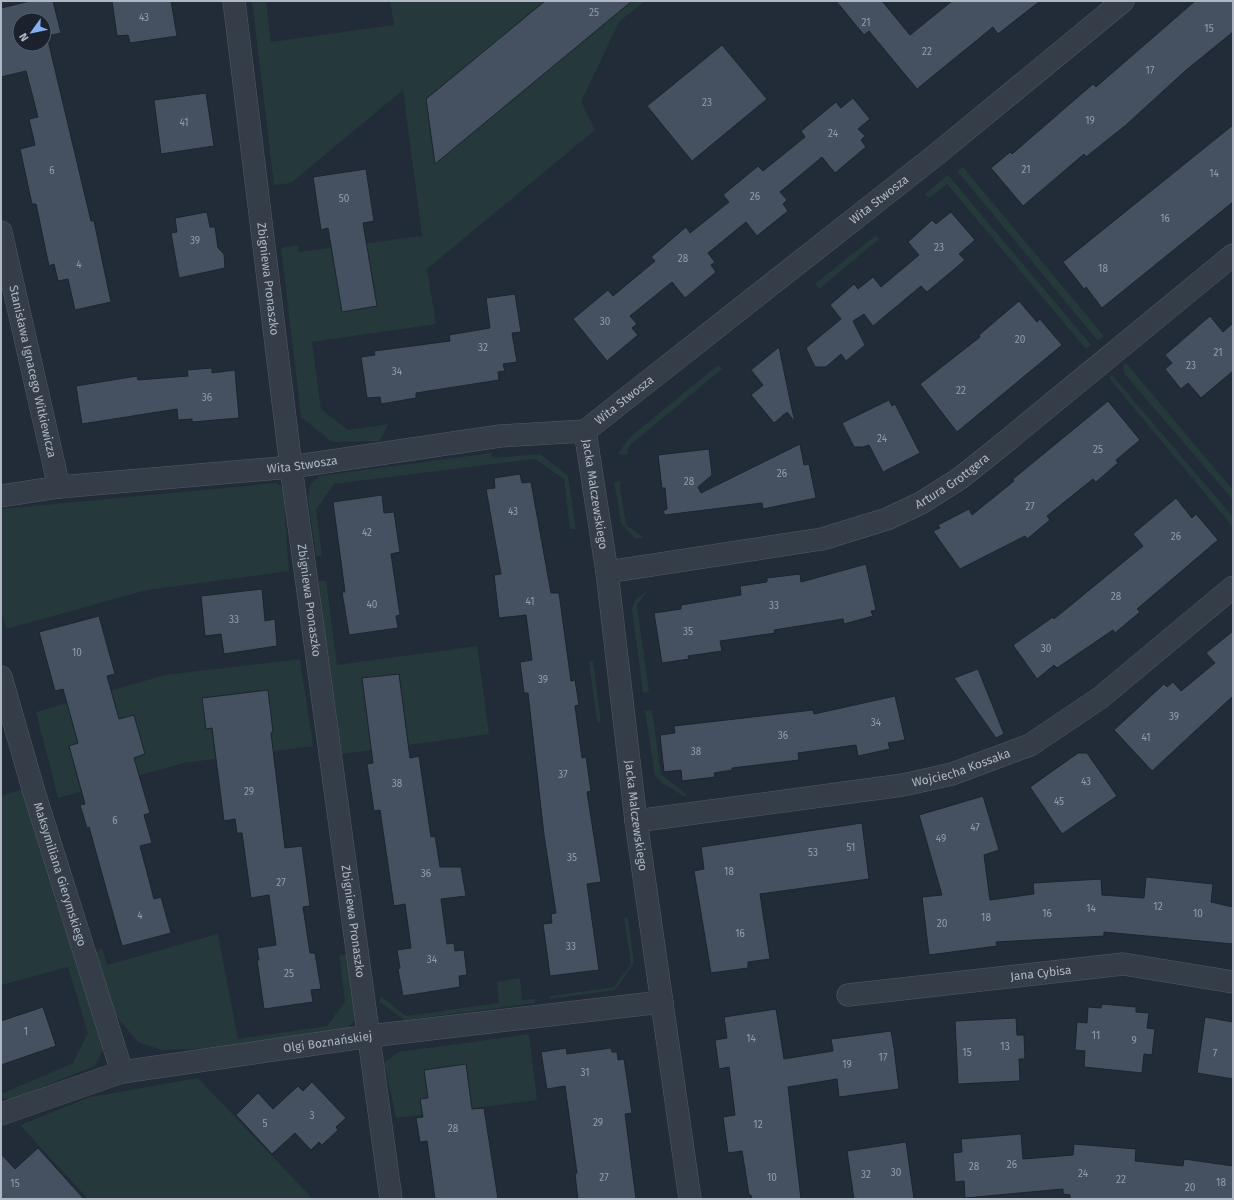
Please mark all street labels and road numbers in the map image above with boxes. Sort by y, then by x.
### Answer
street label: Wita Stwosza [847,172,911,227]
street label: Zbigniewa Pronaszko [254,222,282,336]
street label: Stanisława Ignacego Witkiewicza [6,284,59,459]
street label: Wita Stwosza [592,373,657,428]
street label: Jacka Malczewskiego [579,438,610,551]
street label: Artura Grottgera [913,451,992,512]
street label: Wita Stwosza [266,453,338,476]
street label: Zbigniewa Pronaszko [295,543,324,658]
street label: Wojciecha Kossaka [911,746,1012,790]
street label: Jacka Malczewskiego [622,759,650,872]
street label: Maksymiliana Gierymskiego [31,801,89,948]
street label: Zbigniewa Pronaszko [338,864,368,979]
street label: Jana Cybisa [1009,963,1072,984]
street label: Olgi Boznańskiej [282,1029,373,1056]

